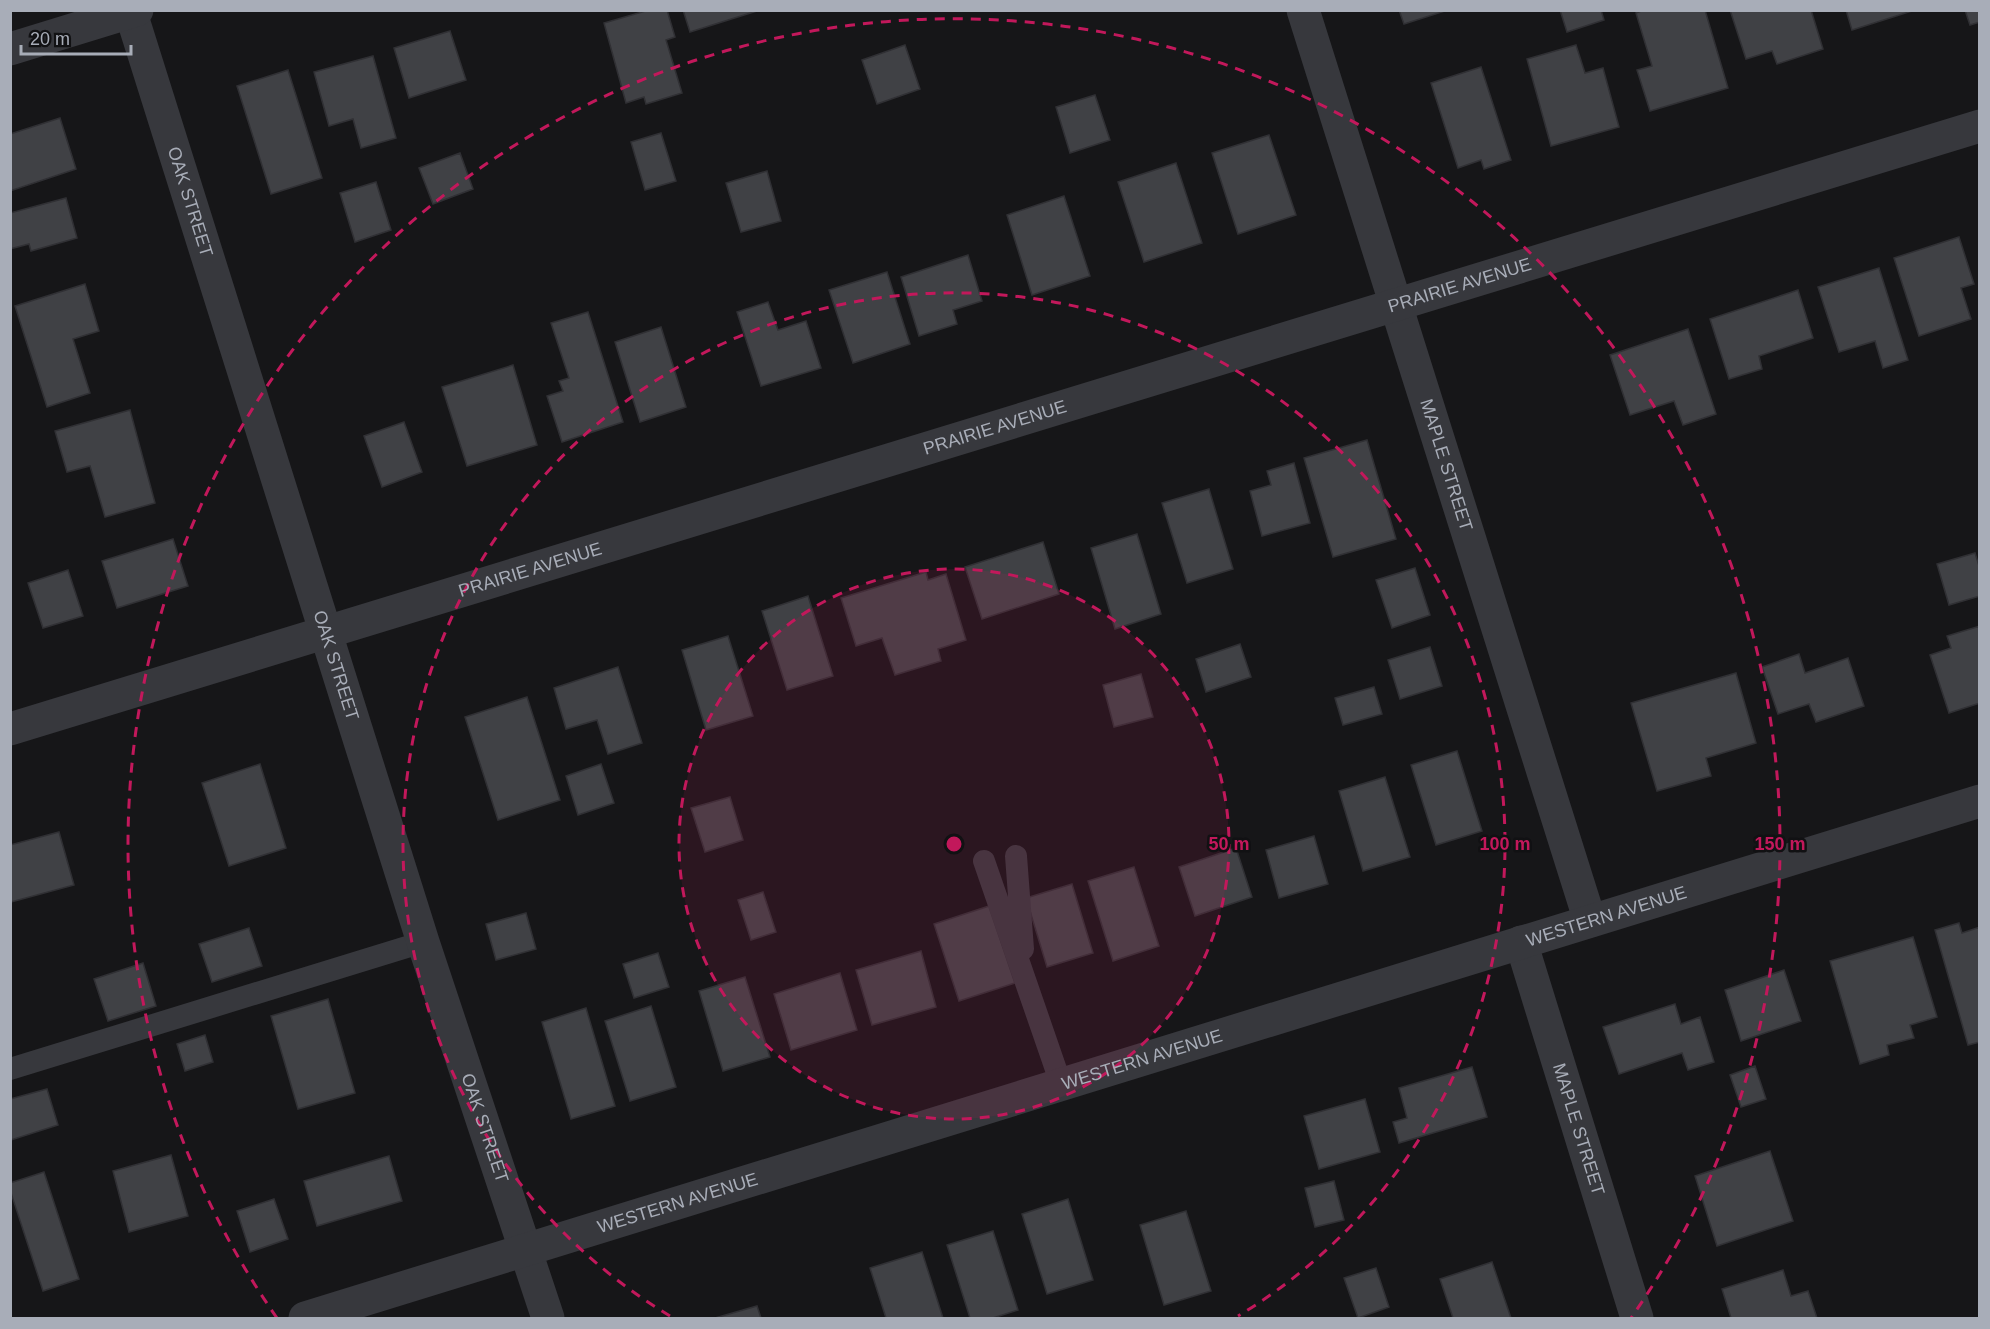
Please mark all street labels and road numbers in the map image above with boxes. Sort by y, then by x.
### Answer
street label: OAK STREET [164,144,217,259]
street label: PRAIRIE AVENUE [1386,254,1534,317]
street label: PRAIRIE AVENUE [921,396,1069,459]
street label: MAPLE STREET [1416,397,1476,533]
street label: PRAIRIE AVENUE [456,538,604,601]
street label: OAK STREET [309,608,363,723]
street label: WESTERN AVENUE [1524,882,1689,950]
street label: WESTERN AVENUE [1059,1025,1225,1094]
street label: MAPLE STREET [1549,1061,1609,1198]
street label: OAK STREET [457,1071,512,1185]
street label: WESTERN AVENUE [595,1169,760,1237]

